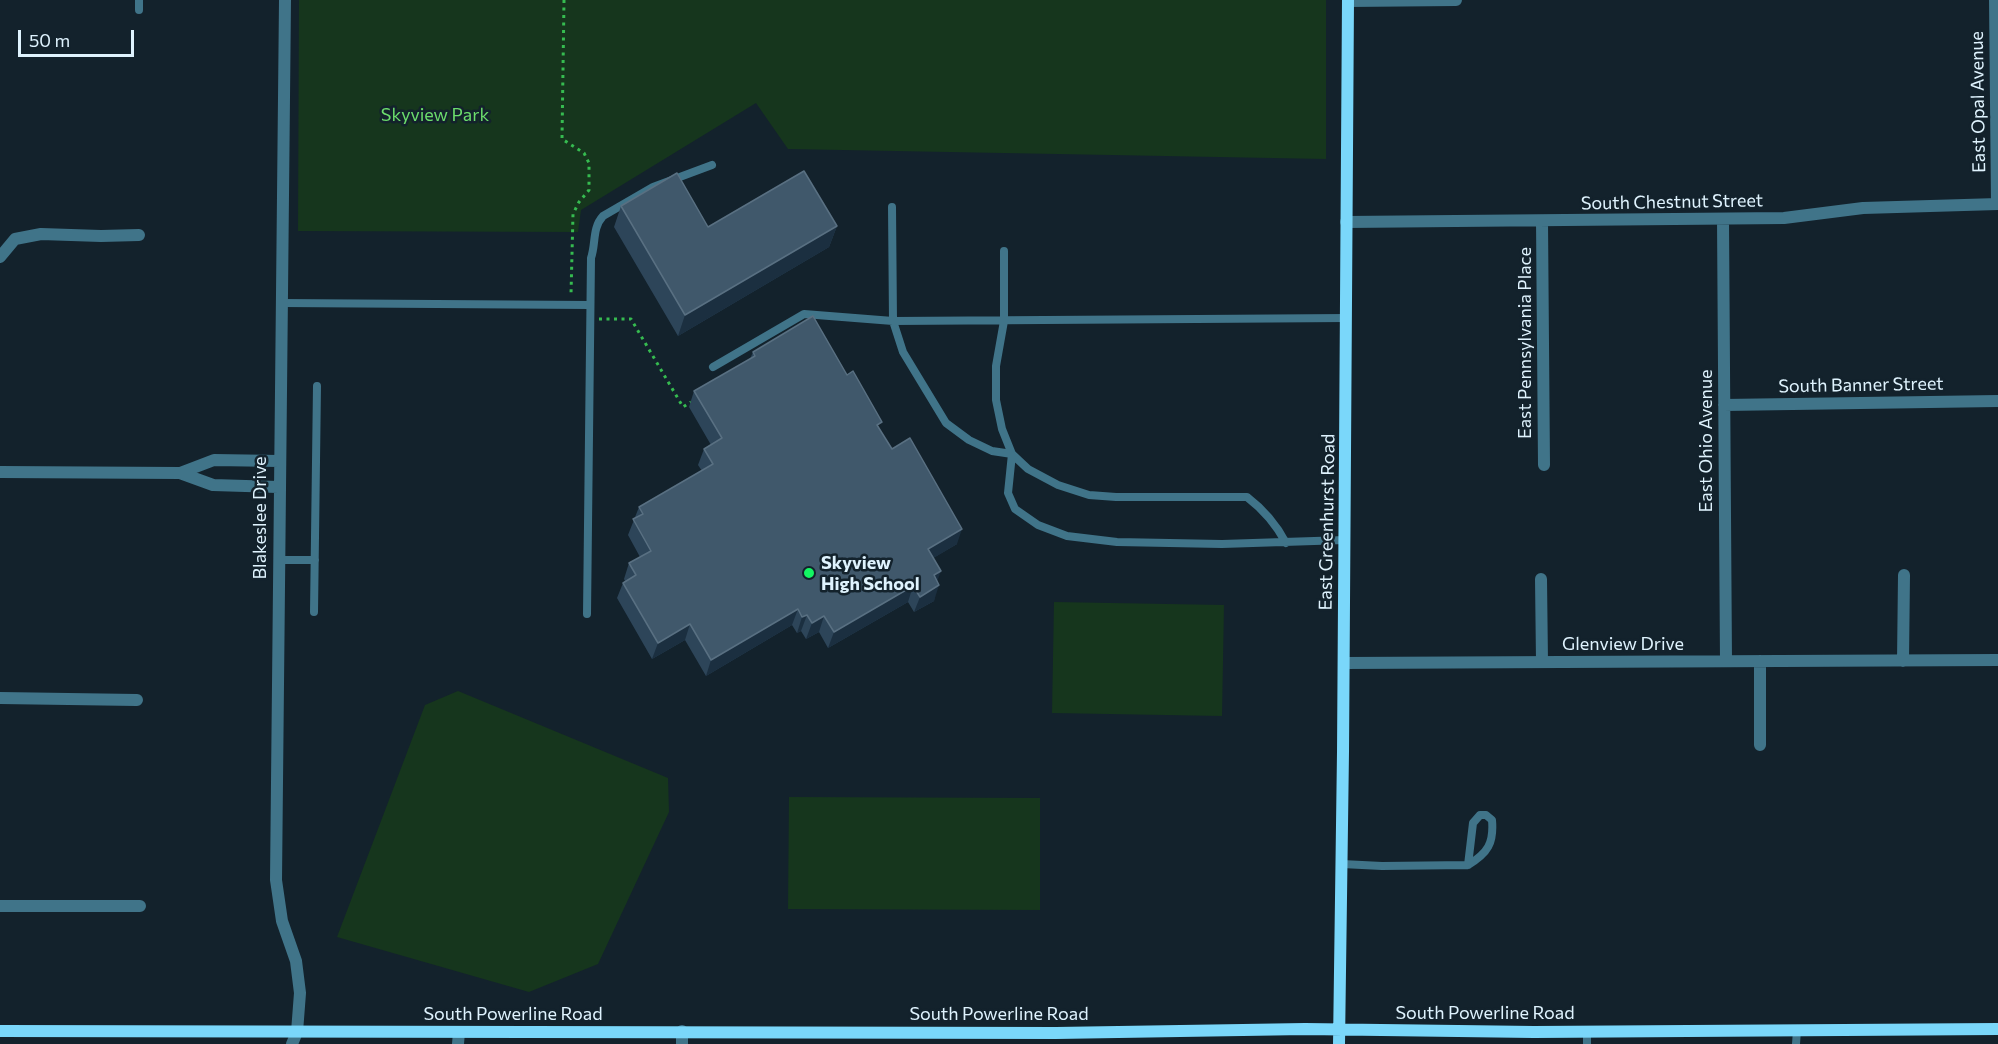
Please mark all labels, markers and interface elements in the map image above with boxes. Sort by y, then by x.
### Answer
scale bar [21,18,136,56]
text: 50 m [29,29,70,51]
street label: East Opal Avenue [1966,31,1990,173]
park label: Skyview Park [381,104,489,126]
street label: South Chestnut Street [1581,190,1763,214]
street label: East Pennsylvania Place [1514,247,1536,439]
street label: East Ohio Avenue [1695,370,1717,512]
street label: South Banner Street [1778,373,1944,397]
street label: East Greenhurst Road [1315,433,1339,611]
street label: Blakeslee Drive [249,456,271,580]
place label: Skyview High School [821,552,920,594]
marker: Skyview High School [802,566,816,580]
street label: Glenview Drive [1562,633,1684,655]
street label: South Powerline Road [1395,1002,1575,1024]
street label: South Powerline Road [423,1003,603,1025]
street label: South Powerline Road [909,1003,1089,1025]

